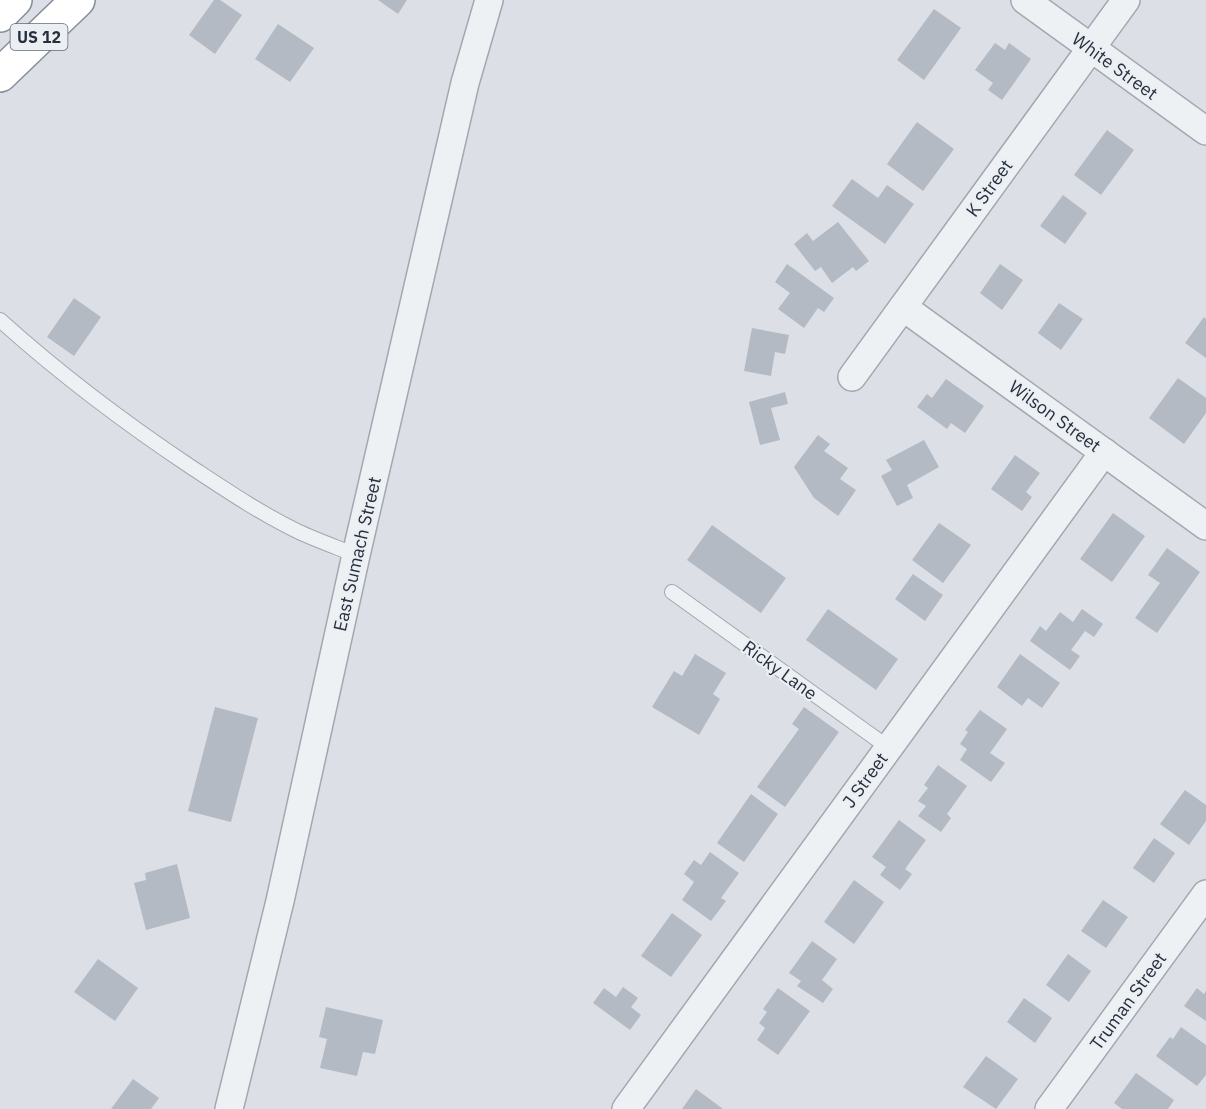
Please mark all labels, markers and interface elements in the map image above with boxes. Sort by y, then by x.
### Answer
road number: US 12 [10,24,68,50]
street label: White Street [1068,27,1162,105]
street label: K Street [961,155,1017,221]
street label: Wilson Street [1004,375,1106,457]
street label: East Sumach Street [328,474,386,634]
street label: Ricky Lane [738,635,822,705]
street label: J Street [837,748,893,812]
street label: Truman Street [1085,948,1171,1054]

